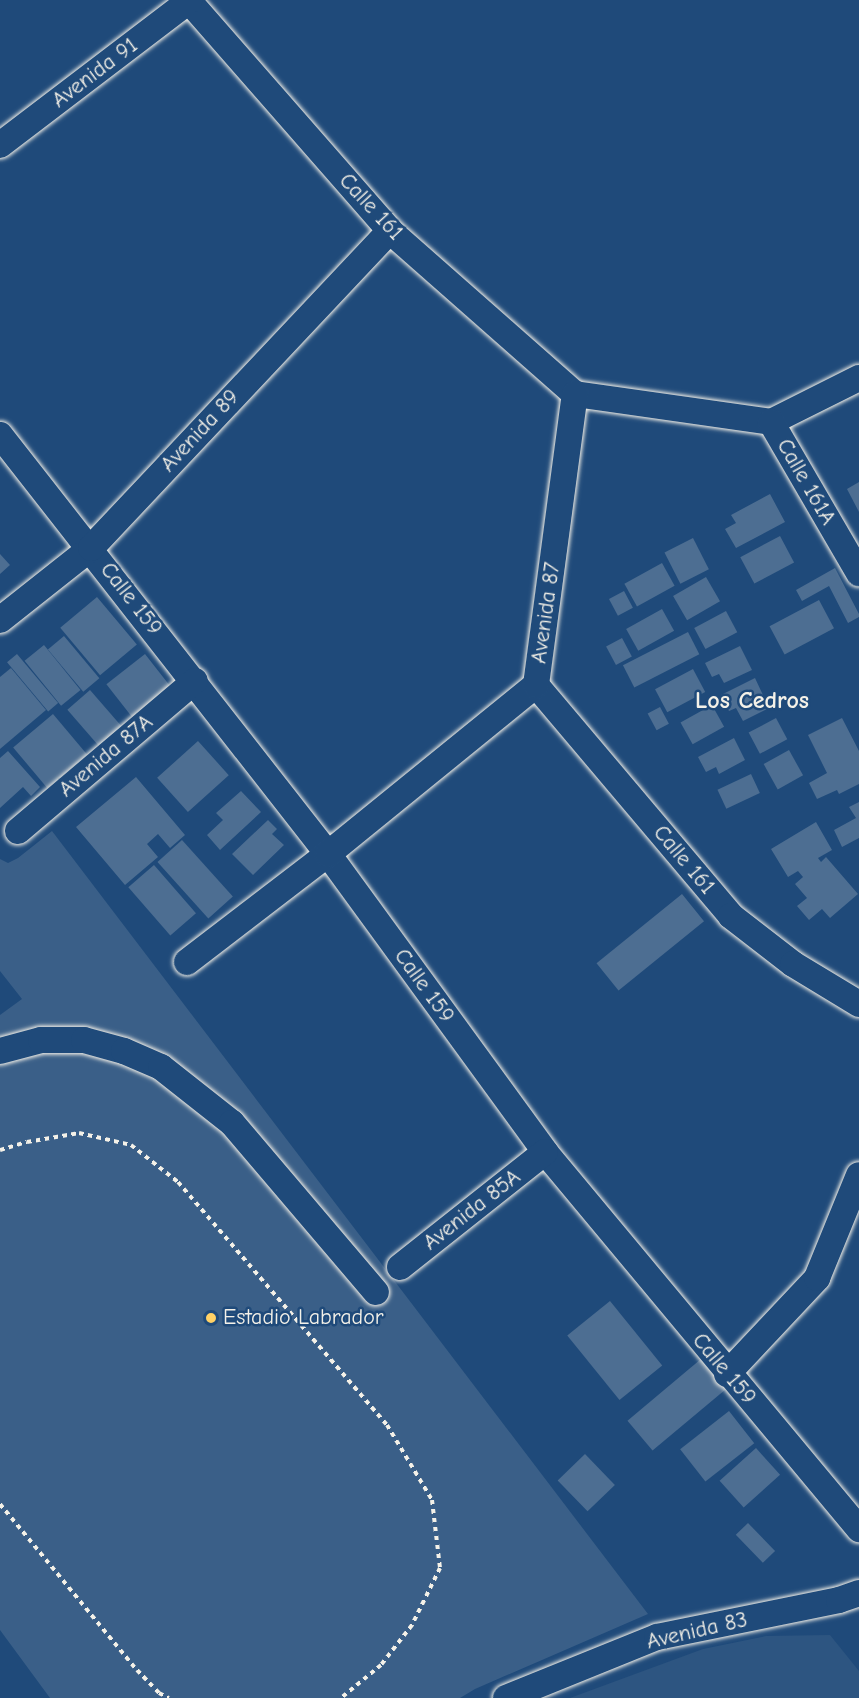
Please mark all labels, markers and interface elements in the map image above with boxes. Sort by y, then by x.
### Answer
street label: Avenida 91 [47,32,143,114]
street label: Calle 161 [333,168,409,246]
street label: Avenida 89 [155,384,245,478]
street label: Calle 161A [771,434,841,530]
street label: Calle 159 [94,557,168,641]
street label: Avenida 87 [526,561,566,665]
district label: Los Cedros [695,687,809,715]
street label: Avenida 87A [54,709,158,803]
street label: Calle 161 [647,820,721,900]
street label: Calle 159 [388,944,460,1028]
street label: Avenida 85A [418,1164,526,1256]
place label: Estadio Labrador [223,1305,384,1331]
marker: Estadio Labrador [204,1311,218,1325]
street label: Calle 159 [687,1328,761,1410]
street label: Avenida 83 [644,1607,750,1655]

